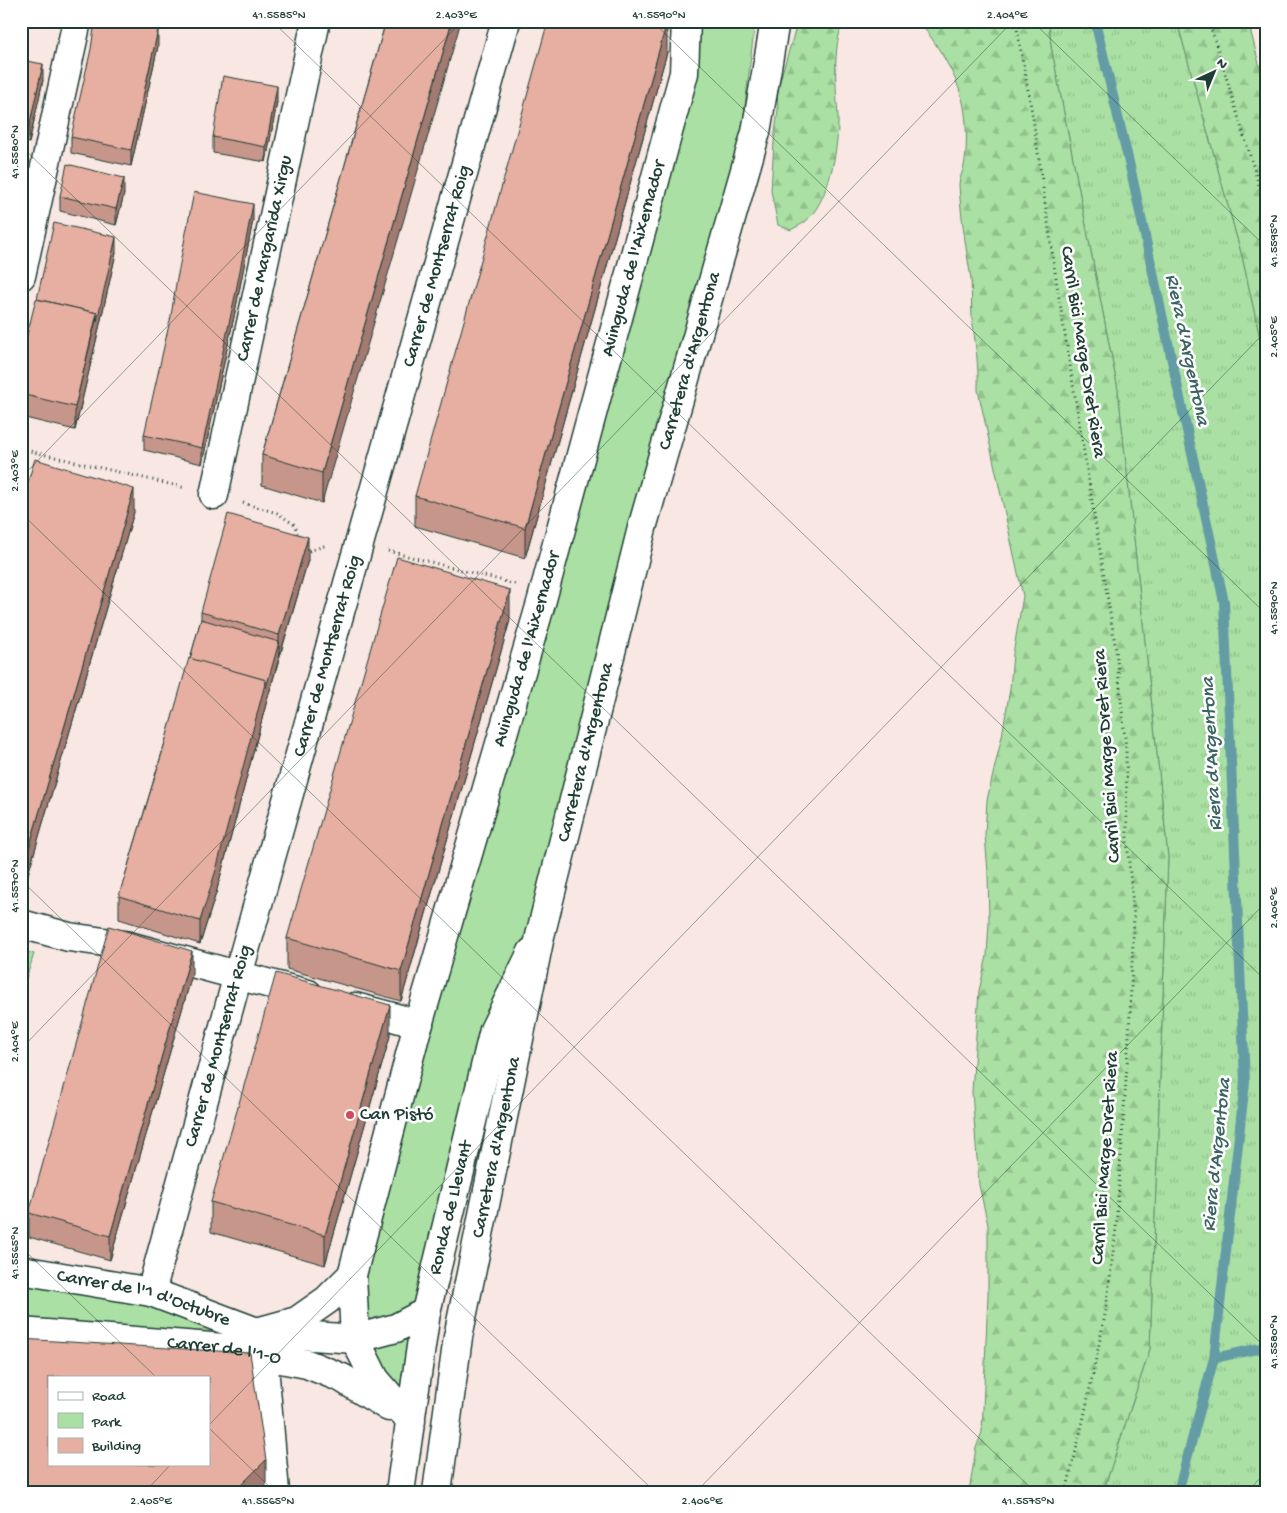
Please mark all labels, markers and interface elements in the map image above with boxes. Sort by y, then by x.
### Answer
text: 41.5585°N [252,9,306,23]
text: 2.403°E [435,9,477,23]
text: 41.5590°N [633,9,686,23]
text: 2.404°E [987,9,1028,23]
north arrow [1190,48,1240,98]
text: N [1212,55,1230,74]
text: 41.5580°N [9,125,23,179]
street label: Carrer de Margarida Xirgu [232,153,298,364]
street label: Avinguda de l'Aixernador [596,156,672,359]
street label: Carrer de Montserrat Roig [398,162,476,370]
text: 41.5595°N [1268,215,1282,267]
street label: Carril Bici Marge Dret Riera [1054,245,1110,461]
street label: Carretera d'Argentona [654,268,727,453]
water label: Riera d'Argentona [1159,272,1214,430]
text: 2.405°E [1268,316,1282,358]
text: 2.403°E [9,450,23,492]
street label: Avinguda de l'Aixernador [488,547,566,750]
street label: Carrer de Montserrat Roig [288,552,367,760]
text: 41.5590°N [1268,581,1282,634]
street label: Carril Bici Marge Dret Riera [1089,647,1127,864]
street label: Carretera d'Argentona [552,659,620,845]
water label: Riera d'Argentona [1197,675,1229,832]
text: 41.5570°N [9,859,23,913]
text: 2.406°E [1268,887,1282,929]
street label: Carrer de Montserrat Roig [180,942,257,1150]
text: 2.404°E [9,1021,23,1062]
street label: Carril Bici Marge Dret Riera [1087,1049,1125,1266]
street label: Carretera d'Argentona [467,1053,527,1240]
water label: Riera d'Argentona [1199,1075,1238,1233]
place label: Can Pistó [360,1104,434,1127]
marker: Can Pistó [344,1109,356,1121]
street label: Ronda de Llevant [424,1136,479,1277]
text: 41.5565°N [9,1227,23,1279]
street label: Carrer de l'1 d'Octubre [55,1265,234,1332]
text: 41.5580°N [1268,1315,1282,1369]
street label: Carrer de l'1-O [166,1332,284,1370]
legend [48,1376,210,1466]
text: Road [92,1388,126,1406]
text: Park [91,1414,122,1432]
text: Building [91,1438,141,1456]
text: 2.405°E [130,1495,172,1509]
text: 41.5565°N [242,1495,294,1509]
text: 2.406°E [681,1495,723,1509]
text: 41.5575°N [1002,1495,1055,1509]

